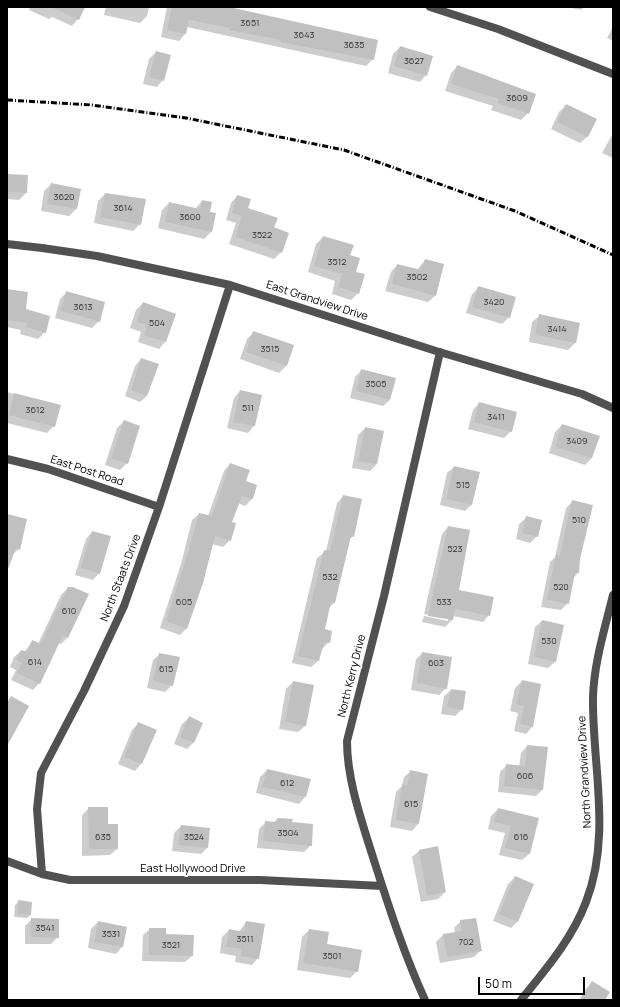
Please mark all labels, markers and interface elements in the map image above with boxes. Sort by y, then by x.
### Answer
house number: 3651 [240,18,260,28]
house number: 3643 [294,30,314,40]
house number: 3635 [344,40,364,50]
house number: 3627 [404,56,424,66]
house number: 3609 [506,93,528,103]
house number: 3620 [53,192,75,202]
house number: 3614 [113,203,133,213]
house number: 3600 [179,212,201,222]
house number: 3522 [252,230,272,240]
house number: 3512 [328,257,346,267]
house number: 3502 [407,272,427,282]
street label: East Grandview Drive [265,278,369,324]
house number: 3420 [484,297,504,307]
house number: 3613 [74,302,92,312]
house number: 504 [149,318,165,328]
house number: 3414 [547,324,567,334]
house number: 3515 [261,344,279,354]
house number: 3505 [366,379,386,389]
house number: 511 [242,403,254,413]
house number: 3612 [25,405,45,415]
house number: 3411 [487,412,505,422]
house number: 3409 [566,436,588,446]
street label: East Post Road [49,453,125,489]
house number: 515 [456,480,470,490]
house number: 510 [572,515,586,525]
street label: North Staats Drive [98,532,144,624]
house number: 523 [447,544,463,554]
house number: 532 [322,572,338,582]
house number: 520 [553,582,569,592]
house number: 605 [176,597,192,607]
house number: 533 [436,597,452,607]
house number: 610 [62,606,76,616]
street label: North Kerry Drive [335,633,369,719]
house number: 530 [541,636,557,646]
house number: 614 [28,657,42,667]
house number: 603 [428,658,444,668]
house number: 615 [159,664,173,674]
street label: North Grandview Drive [575,715,595,829]
house number: 606 [517,771,533,781]
house number: 612 [280,778,294,788]
house number: 615 [404,799,418,809]
house number: 3504 [278,828,298,838]
house number: 635 [95,832,111,842]
house number: 3524 [184,832,204,842]
house number: 616 [514,832,528,842]
street label: East Hollywood Drive [140,862,246,876]
house number: 3541 [36,923,54,933]
house number: 3531 [102,929,120,939]
house number: 3511 [236,934,254,944]
house number: 702 [458,937,474,947]
house number: 3521 [162,940,180,950]
house number: 3501 [322,951,342,961]
scale bar [480,969,587,995]
text: 50 m [485,975,512,992]

